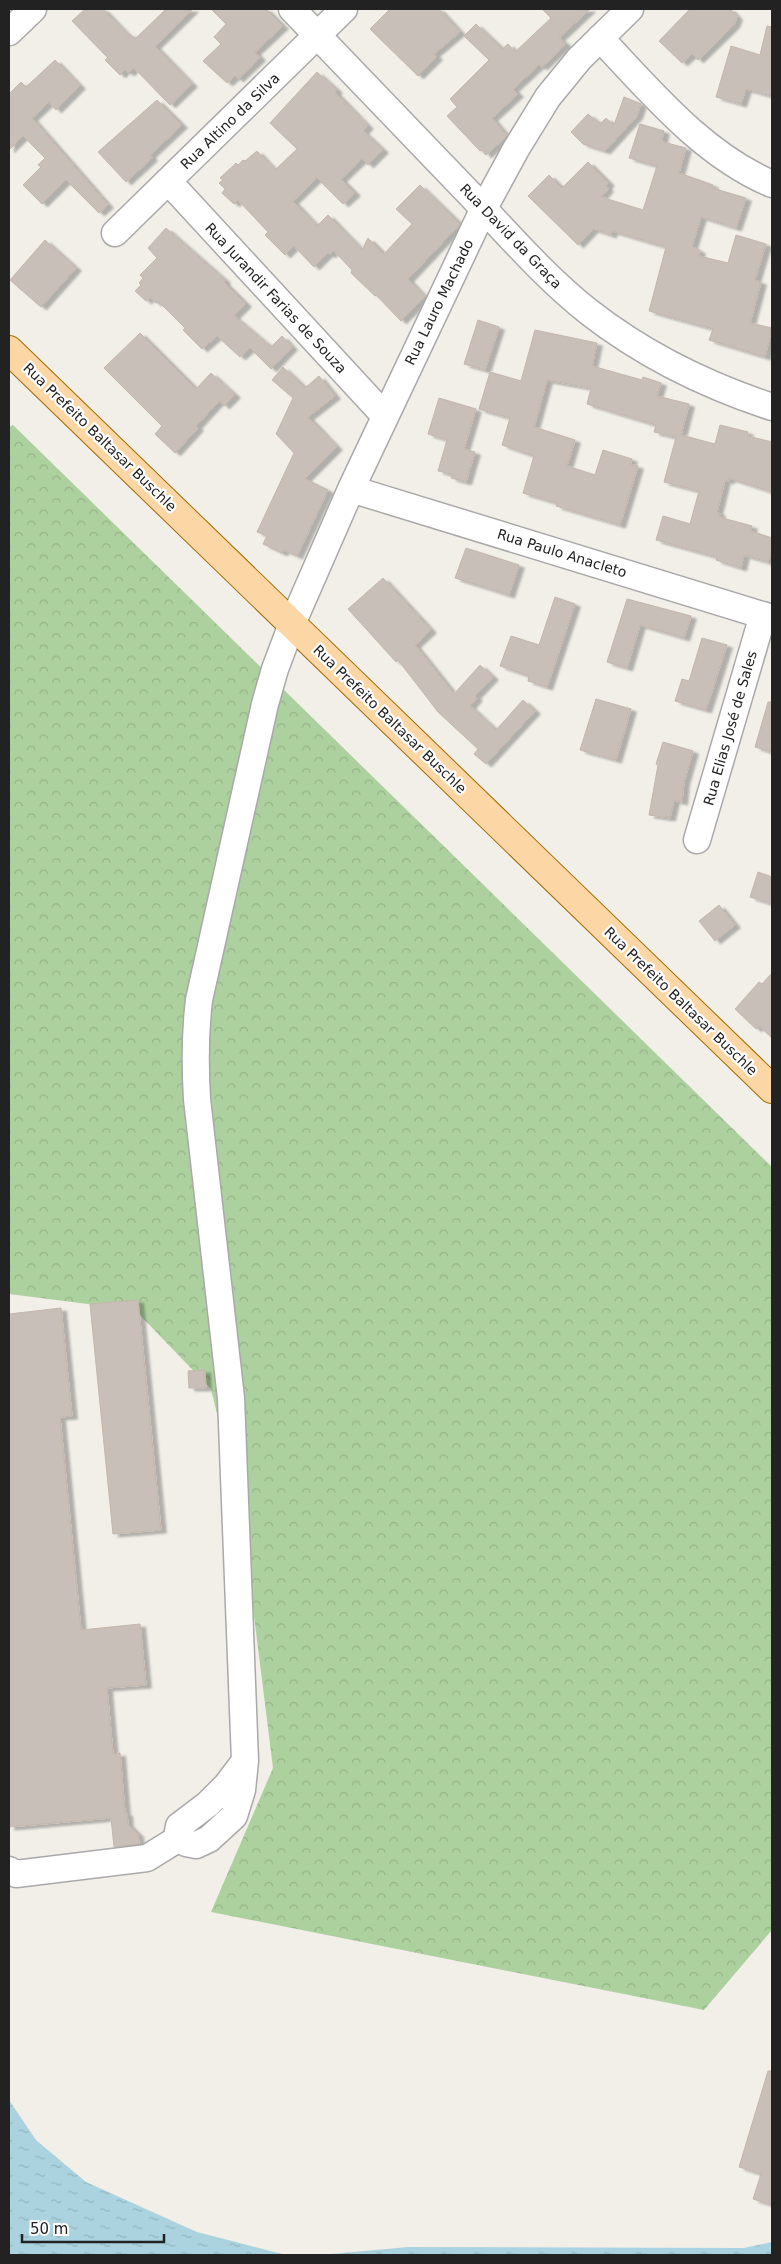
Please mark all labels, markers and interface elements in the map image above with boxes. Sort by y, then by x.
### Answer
street label: Rua Altino da Silva [177,70,283,172]
street label: Rua David da Graça [457,180,565,292]
street label: Rua Jurandir Farias de Souza [202,220,350,376]
street label: Rua Lauro Machado [402,236,476,368]
street label: Rua Prefeito Baltasar Buschle [20,360,180,514]
street label: Rua Paulo Anacleto [495,526,629,580]
street label: Rua Prefeito Baltasar Buschle [310,642,470,796]
street label: Rua Elias José de Sales [700,649,760,807]
street label: Rua Prefeito Baltasar Buschle [601,924,761,1078]
scale bar [22,2212,165,2244]
text: 50 m [30,2220,68,2238]

